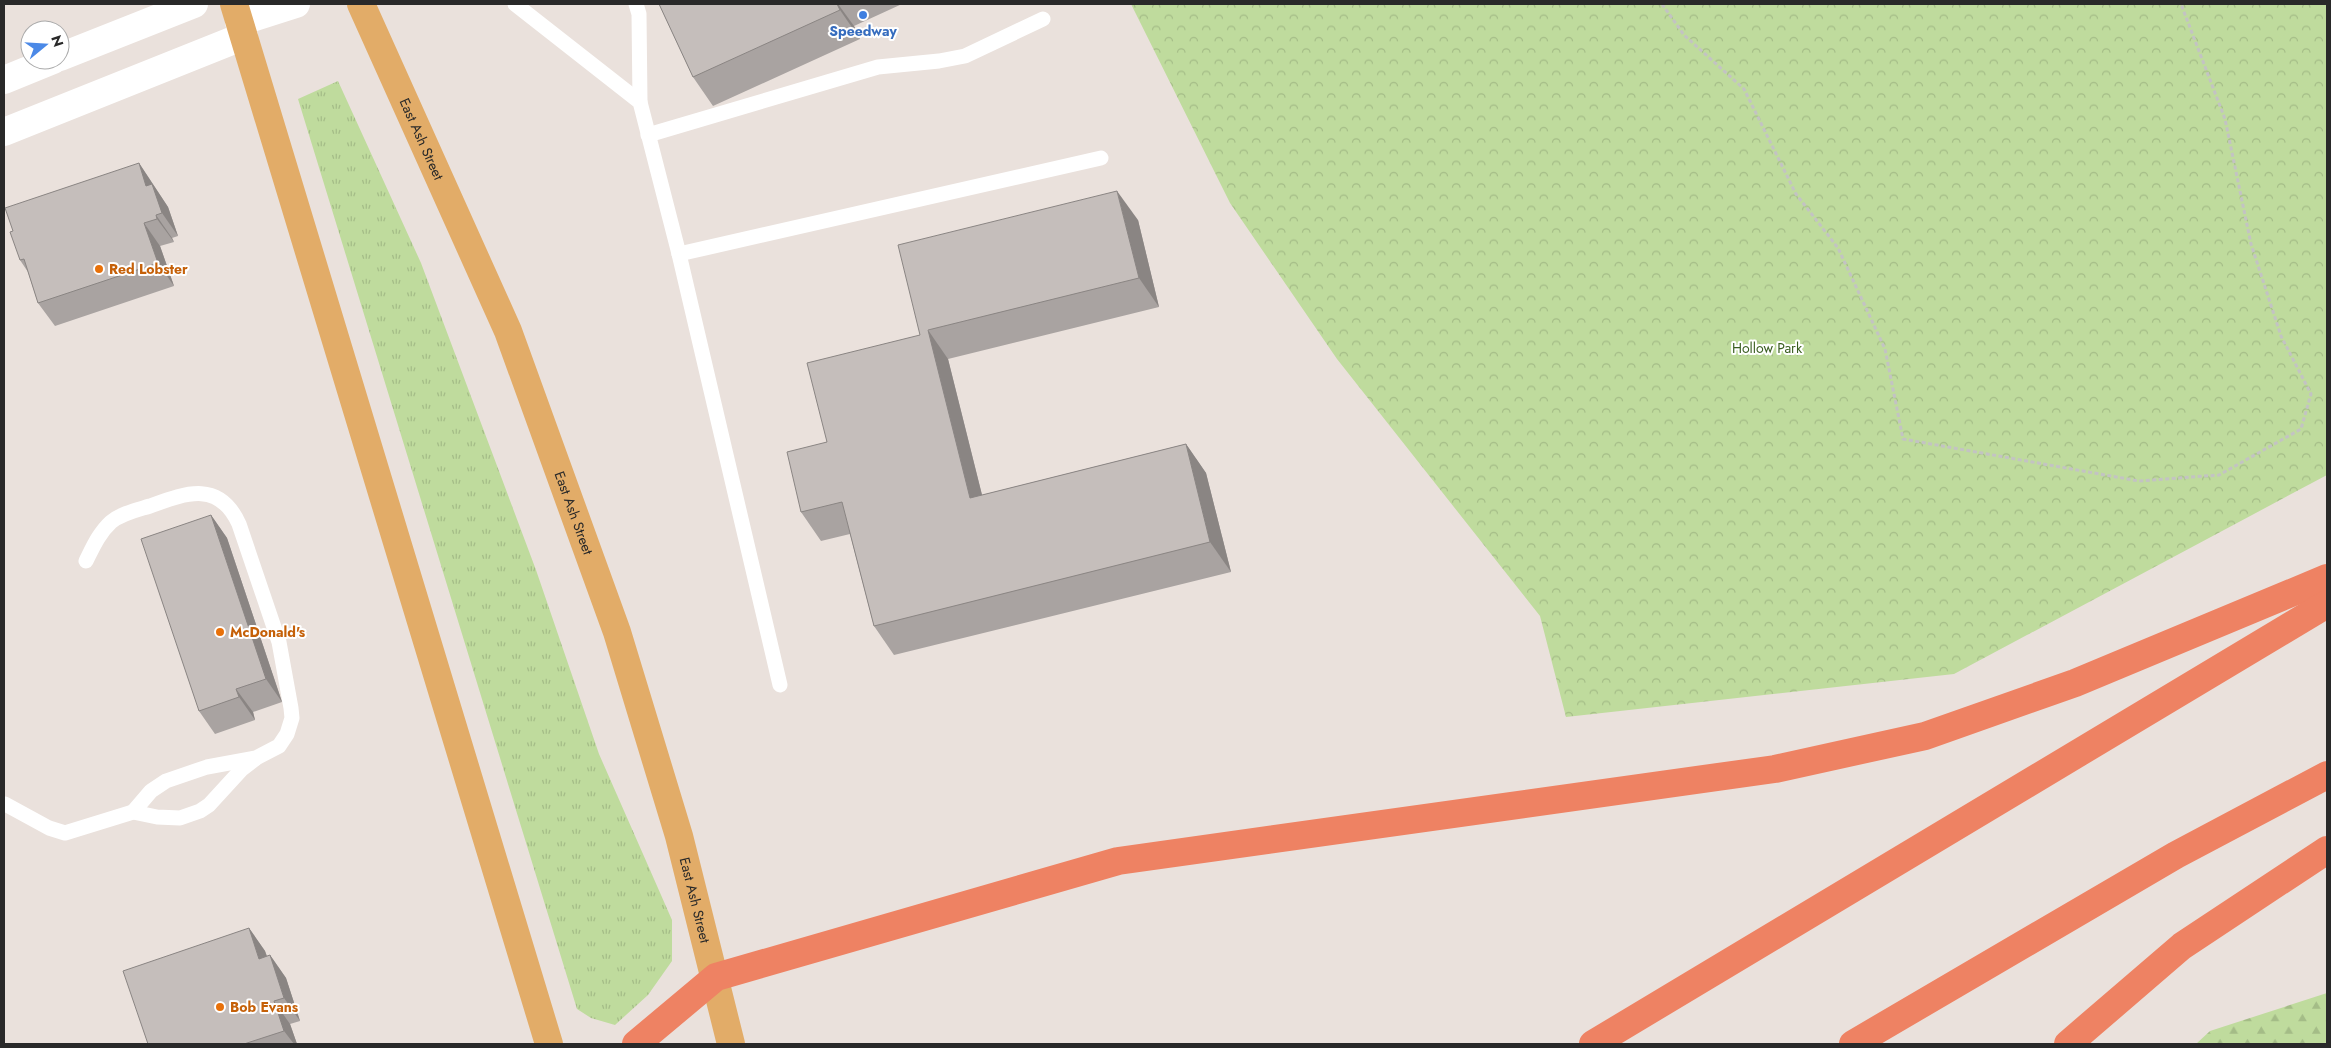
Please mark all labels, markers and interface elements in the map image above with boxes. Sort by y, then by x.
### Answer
marker: Speedway [857,9,869,21]
north arrow [20,20,70,70]
place label: Speedway [829,21,897,41]
text: N [46,33,69,49]
street label: East Ash Street [395,95,449,184]
place label: Red Lobster [109,259,188,279]
marker: Red Lobster [93,263,105,275]
park label: Hollow Park [1732,338,1803,358]
street label: East Ash Street [550,468,598,558]
place label: McDonald's [230,622,306,642]
marker: McDonald's [214,626,226,638]
street label: East Ash Street [675,855,716,946]
place label: Bob Evans [230,997,299,1017]
marker: Bob Evans [214,1001,226,1013]

